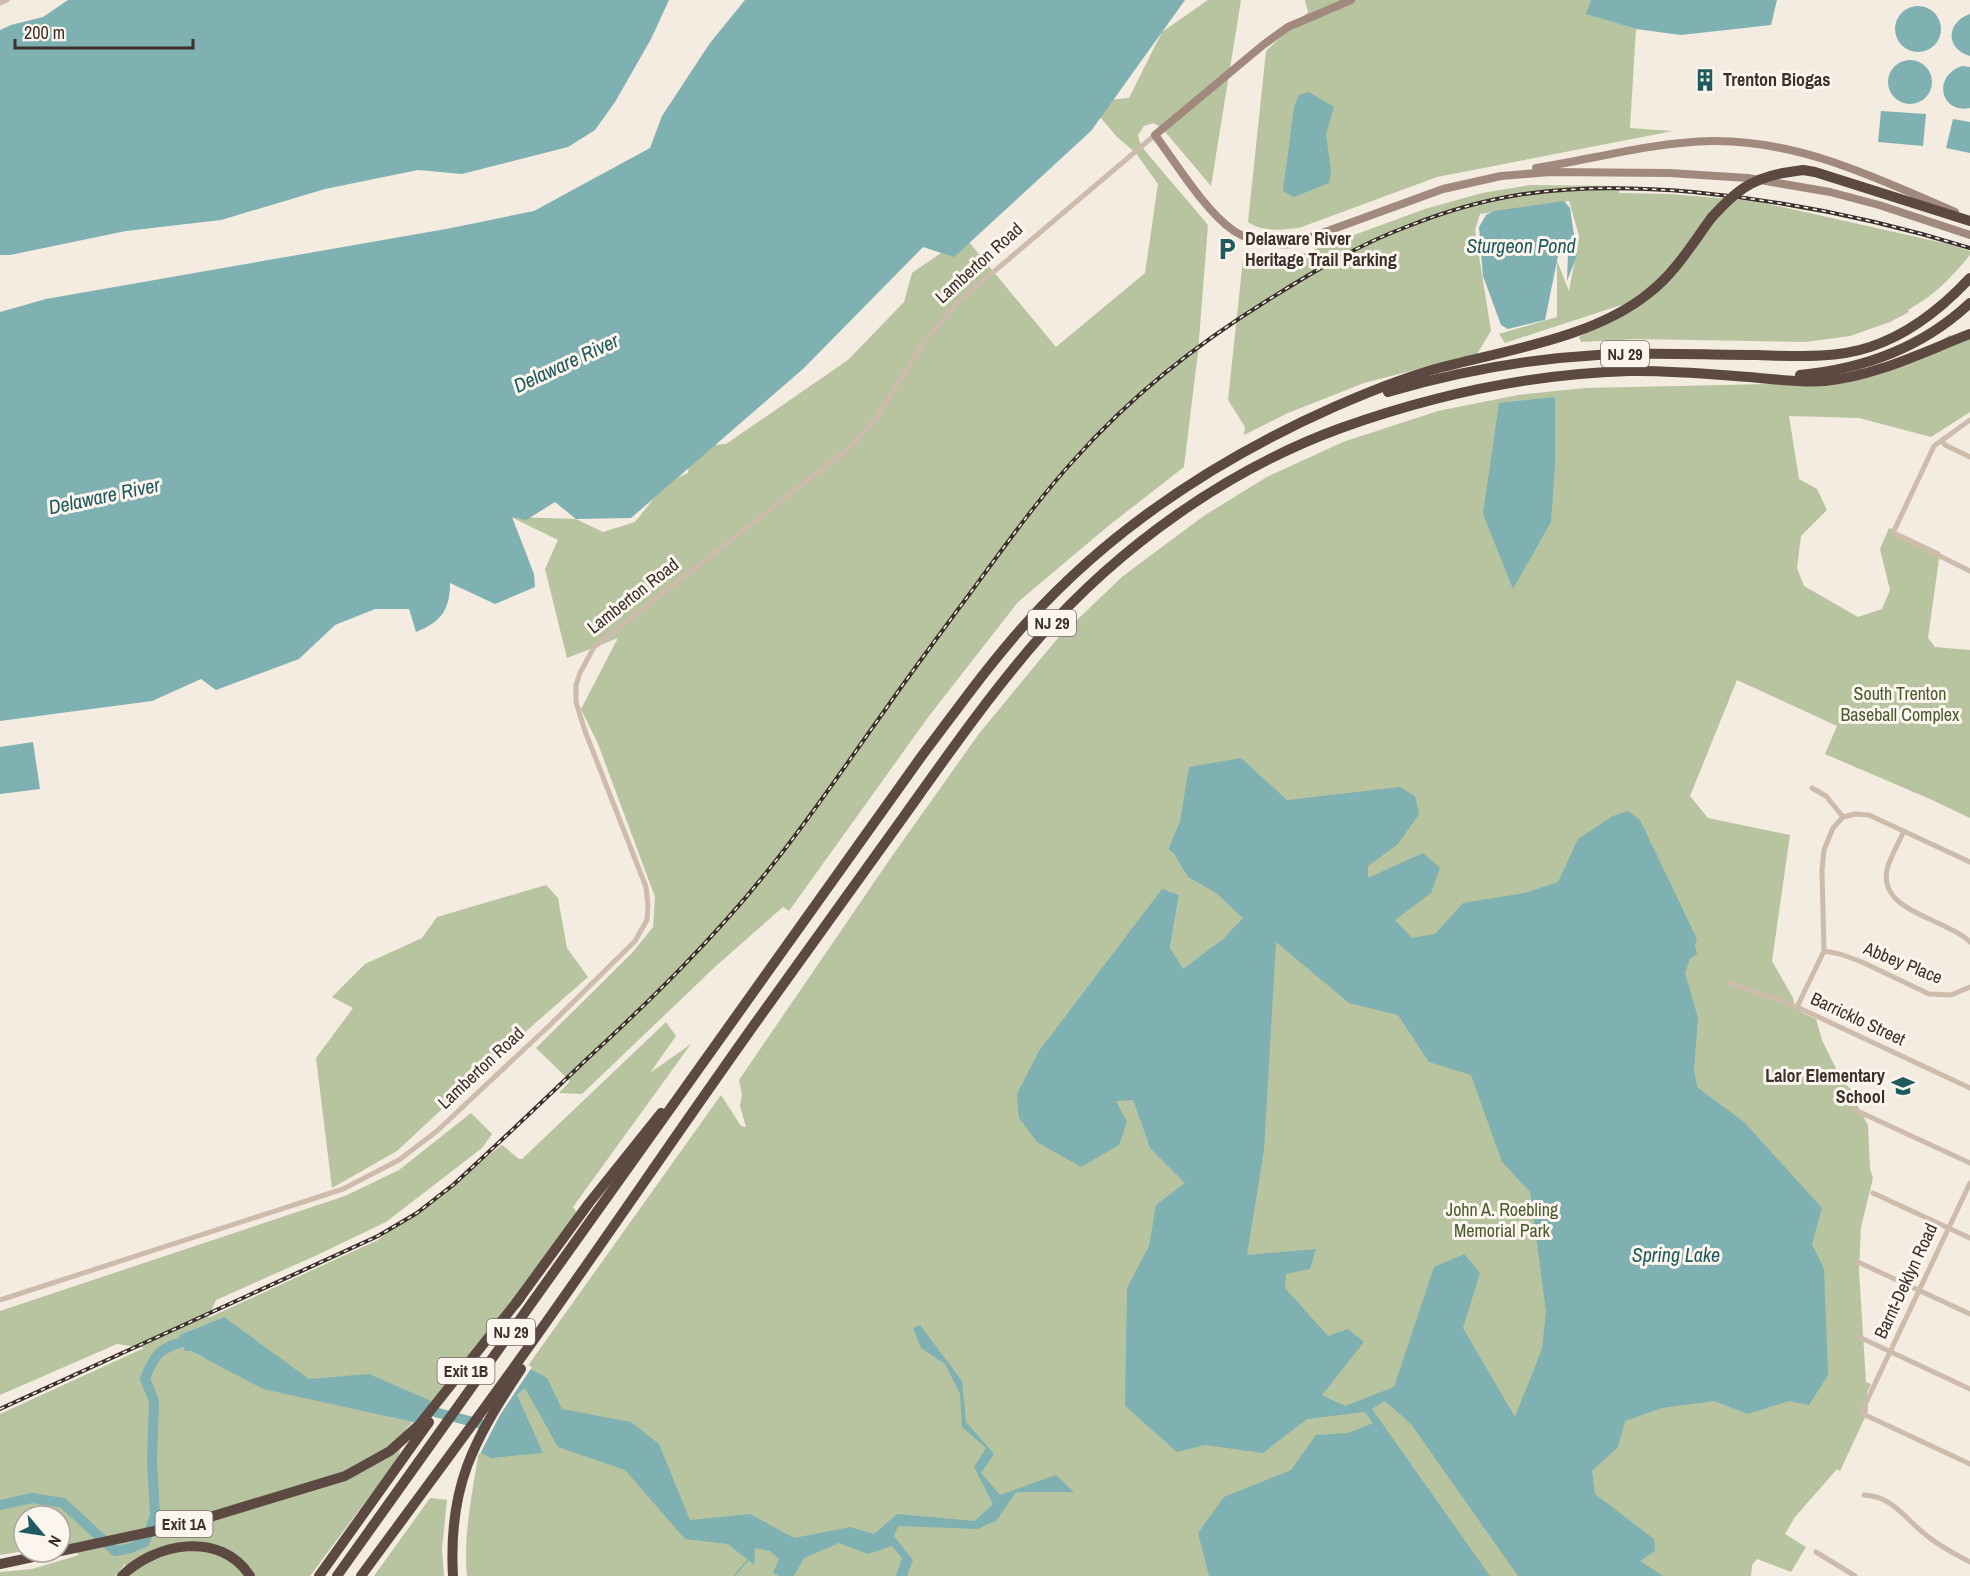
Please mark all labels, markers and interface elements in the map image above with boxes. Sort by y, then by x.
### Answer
scale bar [15,12,194,50]
text: 200 m [24,20,65,45]
building icon: Trenton Biogas [1692,67,1718,93]
place label: Trenton Biogas [1723,67,1830,92]
street label: Lamberton Road [929,217,1028,309]
place label: Delaware River Heritage Trail Parking [1245,226,1397,272]
water label: Sturgeon Pond [1466,232,1577,259]
parking icon: Delaware River Heritage Trail Parking [1214,236,1240,262]
water label: Delaware River [509,326,623,399]
road number: NJ 29 [1601,341,1649,367]
water label: Delaware River [46,470,162,520]
street label: Lamberton Road [582,552,684,639]
road number: NJ 29 [1028,610,1076,636]
park label: South Trenton Baseball Complex [1841,681,1960,727]
street label: Abbey Place [1859,935,1946,990]
street label: Barricklo Street [1807,986,1910,1051]
street label: Lamberton Road [432,1021,529,1114]
place label: Lalor Elementary School [1765,1063,1886,1109]
school or university icon: Lalor Elementary School [1890,1073,1916,1099]
park label: John A. Roebling Memorial Park [1446,1197,1559,1243]
street label: Barnt-Deklyn Road [1868,1219,1943,1343]
water label: Spring Lake [1632,1241,1720,1268]
road number: NJ 29 [487,1319,535,1345]
road number: Exit 1B [438,1358,494,1384]
north arrow [12,1504,72,1564]
road number: Exit 1A [156,1511,213,1537]
text: N [43,1532,67,1551]

